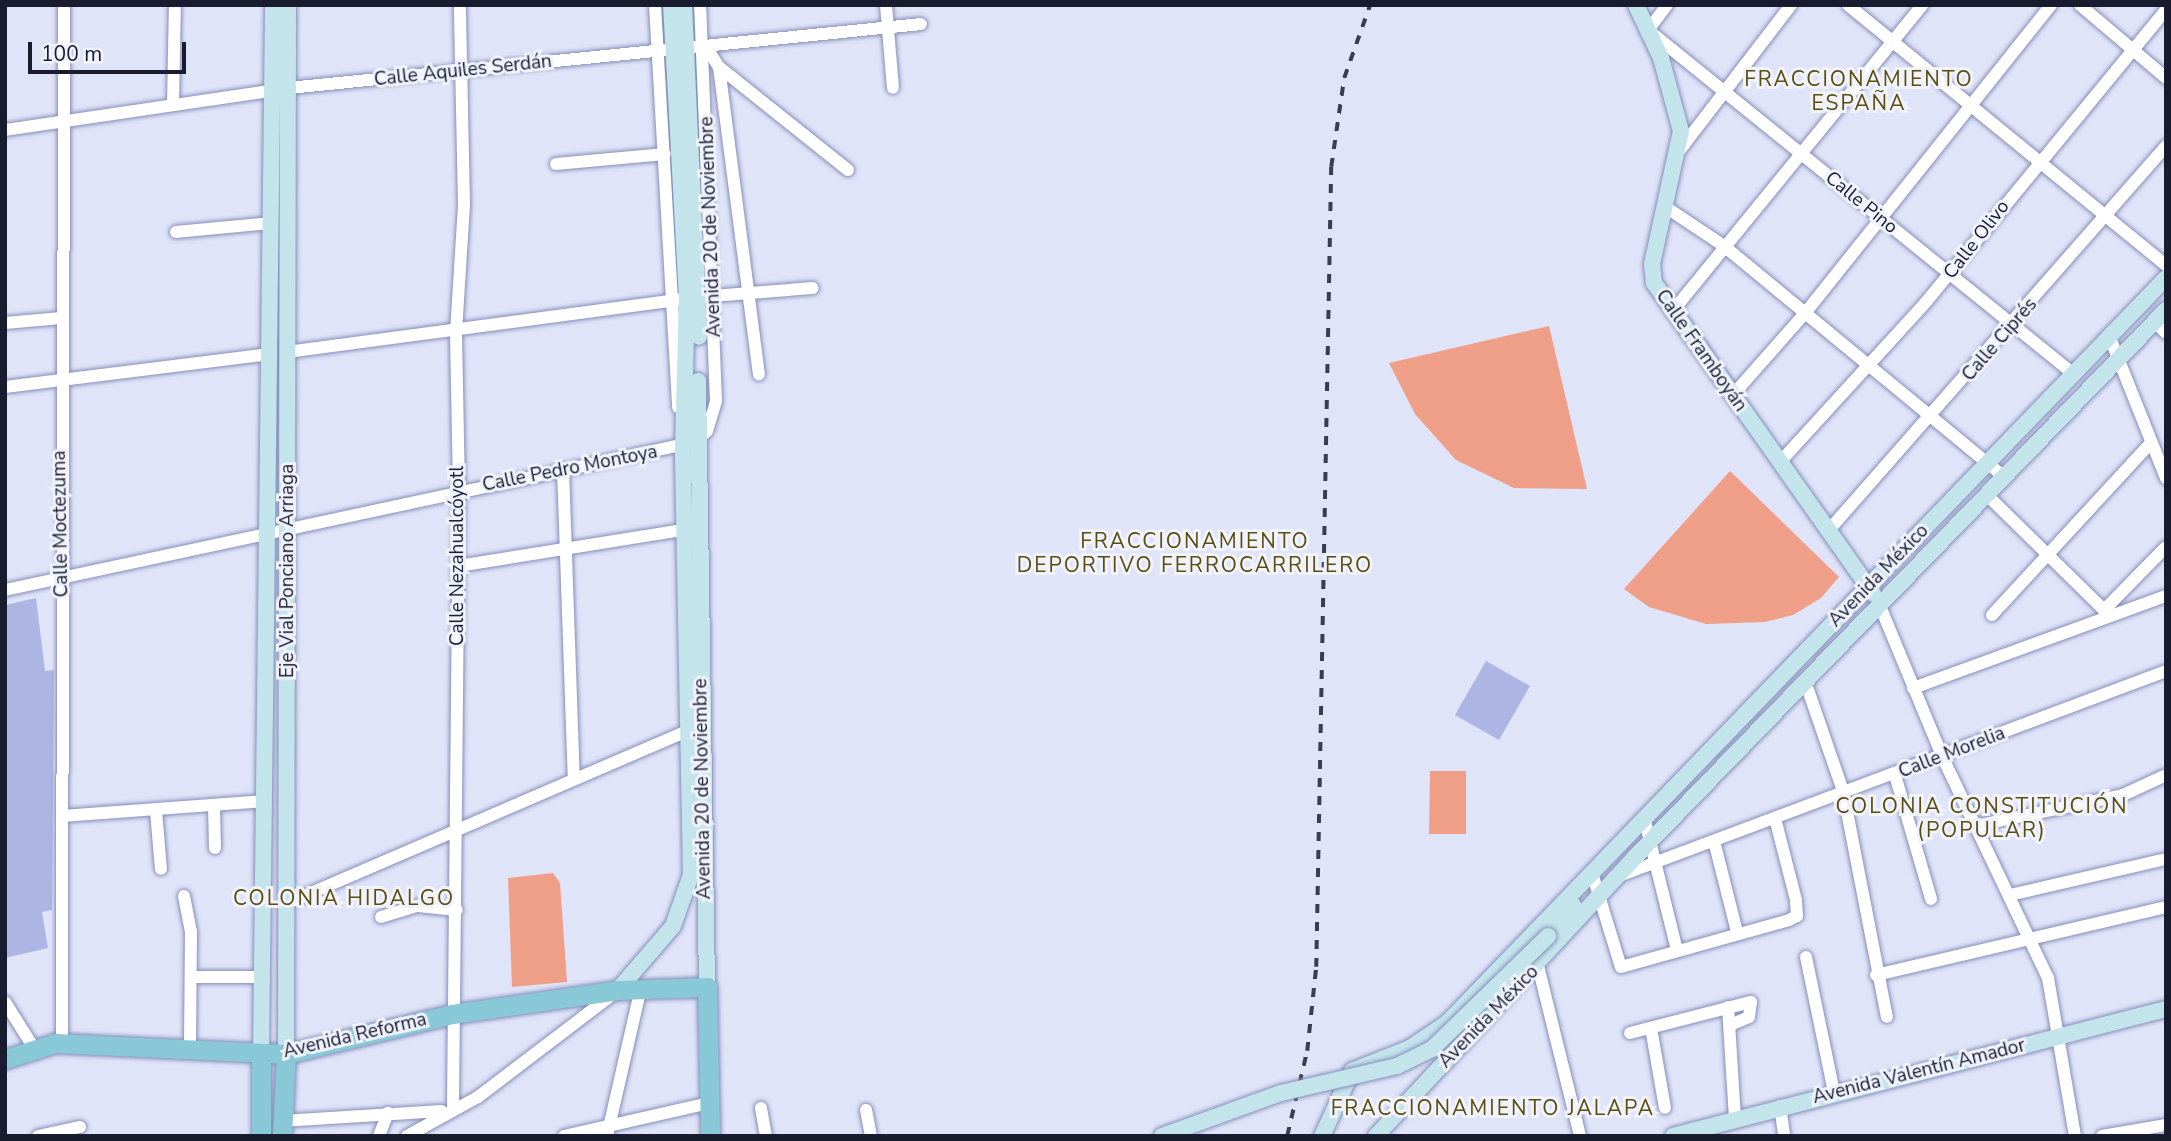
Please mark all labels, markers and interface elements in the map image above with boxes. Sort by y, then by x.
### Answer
scale bar [32,28,189,72]
text: 100 m [41,40,102,68]
street label: Calle Aquiles Serdán [373,50,553,92]
district label: FRACCIONAMIENTO ESPAÑA [1746,66,1972,116]
street label: Avenida 20 de Noviembre [696,116,726,338]
street label: Calle Pino [1820,167,1902,239]
street label: Calle Olivo [1939,196,2015,284]
street label: Calle Framboyán [1650,286,1752,416]
street label: Calle Ciprés [1958,294,2042,386]
street label: Calle Pedro Montoya [481,441,659,497]
street label: Calle Moctezuma [48,450,74,598]
street label: Eje Vial Ponciano Arriaga [277,464,299,678]
street label: Calle Nezahualcóyotl [447,466,469,646]
street label: Avenida México [1824,520,1934,632]
district label: FRACCIONAMIENTO DEPORTIVO FERROCARRILERO [1020,528,1370,578]
street label: Avenida 20 de Noviembre [690,678,716,900]
street label: Calle Morelia [1895,722,2009,784]
district label: COLONIA CONSTITUCIÓN (POPULAR) [1838,793,2126,843]
district label: COLONIA HIDALGO [235,885,453,911]
street label: Avenida México [1434,961,1544,1073]
street label: Avenida Reforma [281,1008,429,1064]
street label: Avenida Valentín Amador [1810,1035,2028,1109]
district label: FRACCIONAMIENTO JALAPA [1334,1095,1652,1121]

